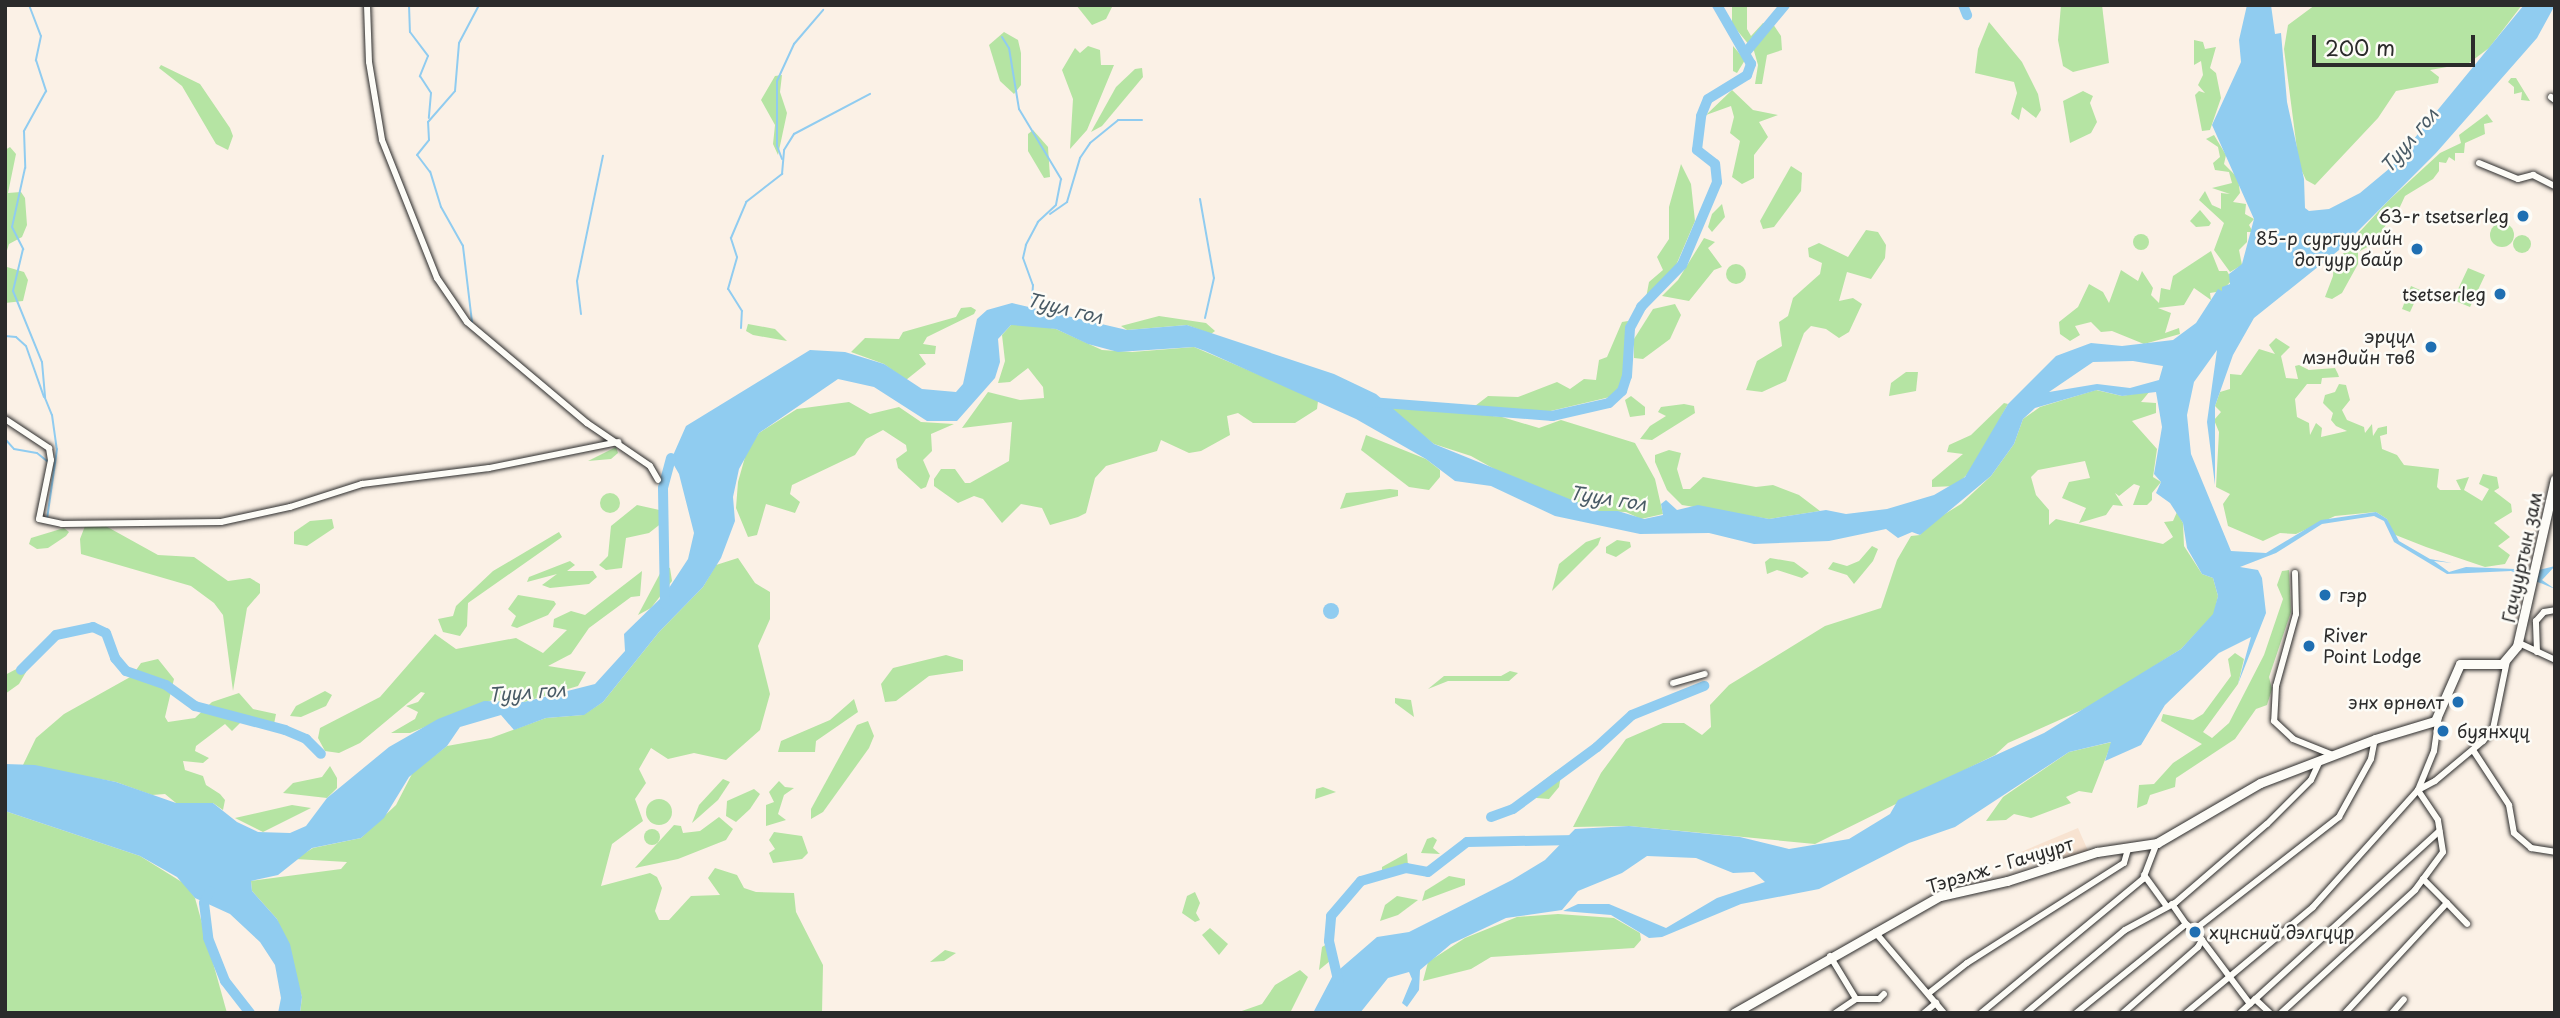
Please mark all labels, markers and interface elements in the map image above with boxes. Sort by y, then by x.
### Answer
scale bar [2315,21,2478,65]
text: 200 m [2325,31,2395,63]
water label: Туул гол [2375,103,2443,177]
place label: 63-r tsetserleg [2378,205,2509,227]
marker: 63-r tsetserleg [2515,208,2531,224]
place label: 85-р сургуулийн дотуур байр [2256,228,2403,270]
marker: 85-р сургуулийн дотуур байр [2409,241,2425,257]
place label: tsetserleg [2402,283,2486,305]
marker: tsetserleg [2492,286,2508,302]
water label: Туул гол [1024,287,1106,329]
place label: эрүүл мэндийн төв [2302,326,2415,368]
marker: эрүүл мэндийн төв [2421,337,2441,357]
water label: Туул гол [1567,481,1649,515]
street label: Гачууртын зам [2497,489,2547,625]
place label: гэр [2339,584,2367,606]
marker: гэр [2317,587,2333,603]
place label: River Point Lodge [2323,625,2422,668]
marker: River Point Lodge [2301,638,2317,654]
water label: Туул гол [487,678,567,706]
place label: энх өрнөлт [2348,691,2444,713]
marker: энх өрнөлт [2450,694,2466,710]
place label: буянхүү [2457,720,2529,742]
marker: буянхүү [2435,723,2451,739]
street label: Тэрэлж - Гачуурт [1923,832,2077,898]
place label: хүнсний дэлгүүр [2209,921,2355,943]
marker: хүнсний дэлгүүр [2187,924,2203,940]

